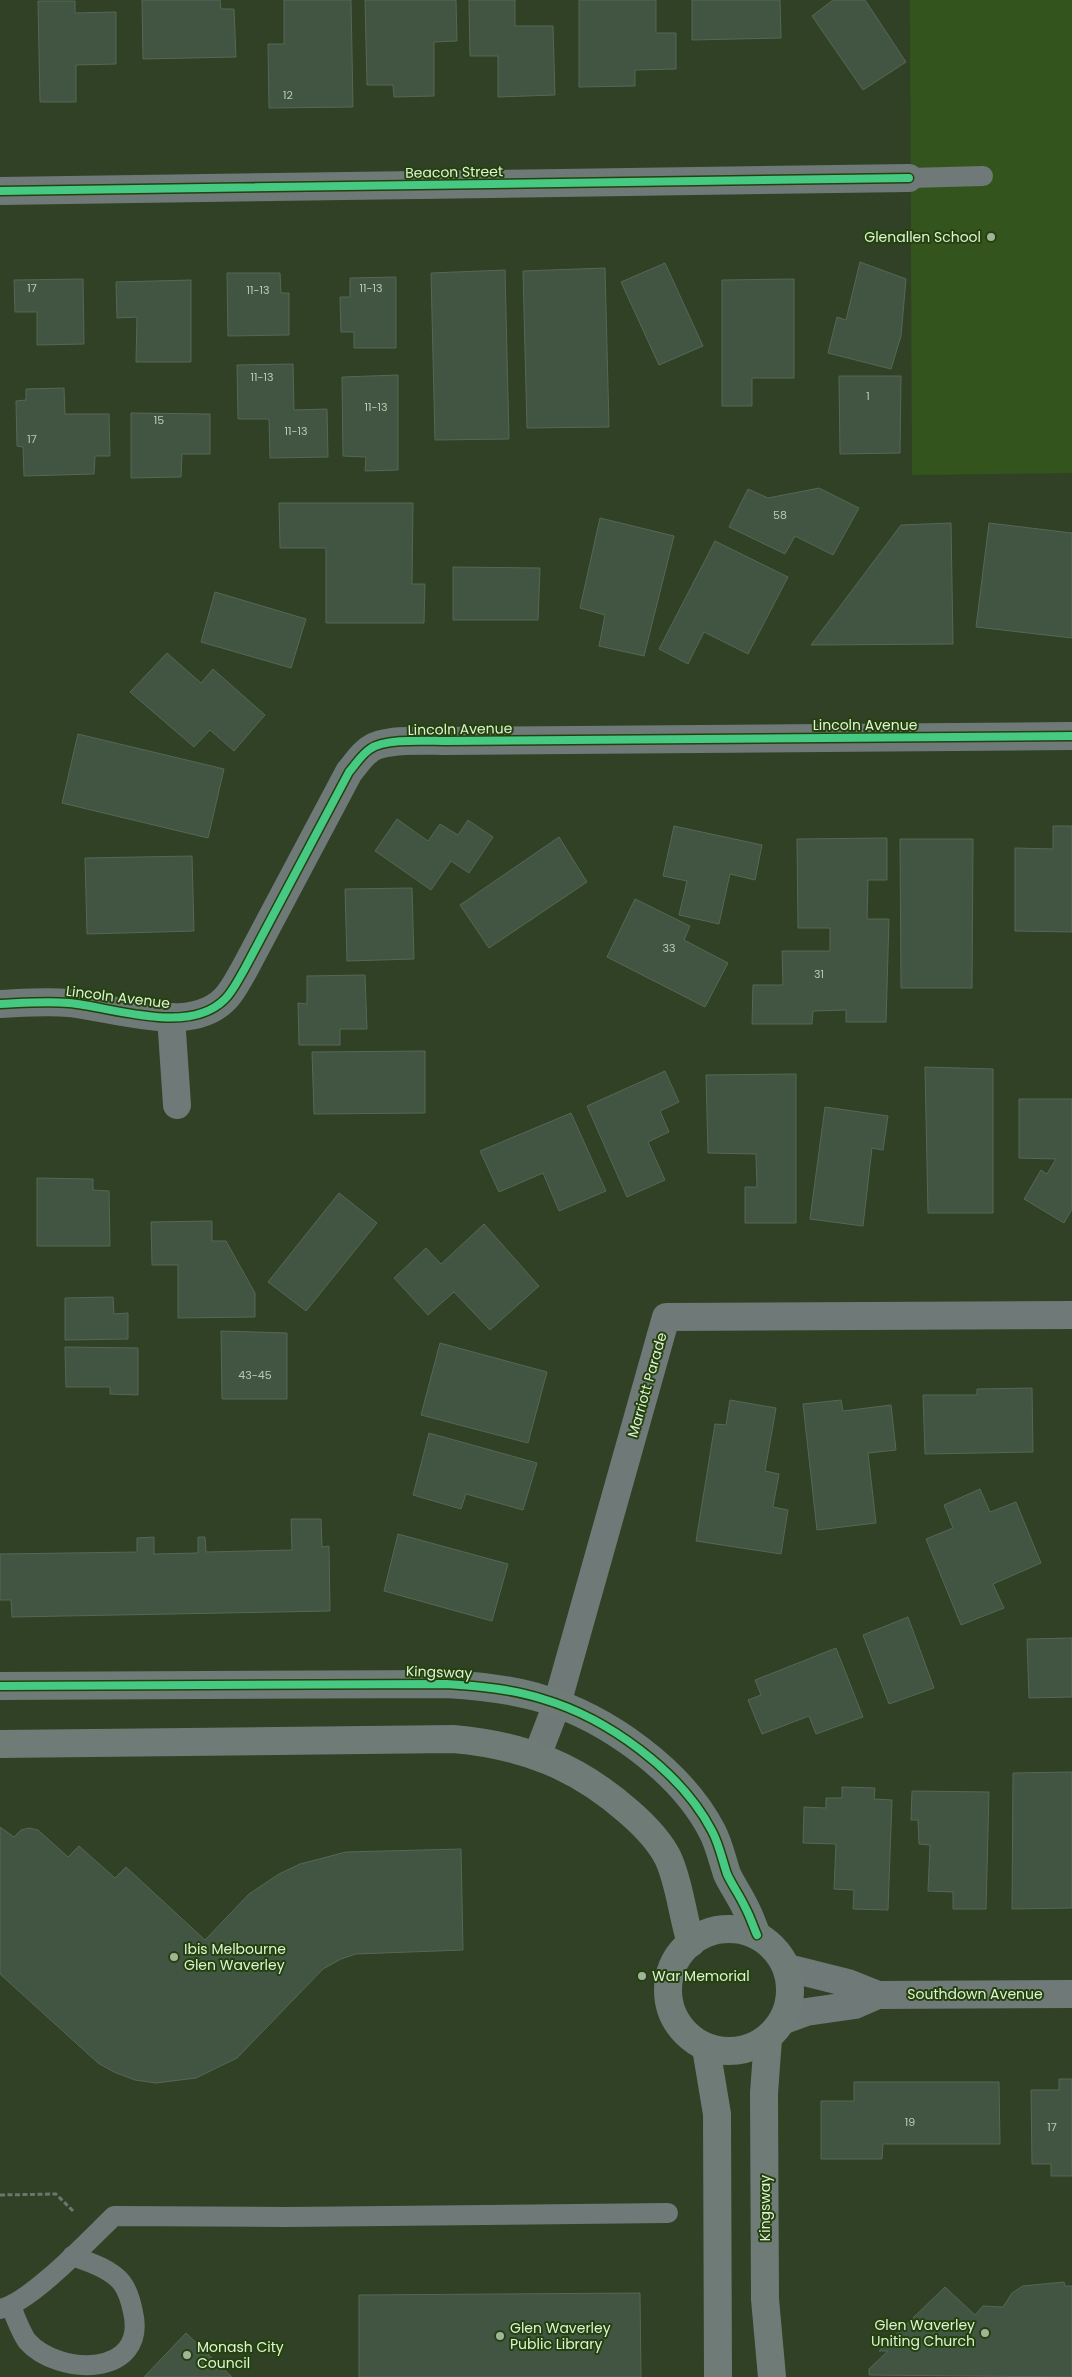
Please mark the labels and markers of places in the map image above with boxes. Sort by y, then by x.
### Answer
place label: Glenallen School [864,227,981,247]
marker: Glenallen School [985,231,997,243]
place label: Ibis Melbourne Glen Waverley [184,1939,286,1975]
marker: Ibis Melbourne Glen Waverley [168,1951,180,1963]
place label: War Memorial [652,1966,750,1986]
marker: War Memorial [636,1970,648,1982]
place label: Glen Waverley Uniting Church [871,2315,975,2351]
place label: Glen Waverley Public Library [510,2318,611,2354]
marker: Glen Waverley Uniting Church [979,2327,991,2339]
marker: Glen Waverley Public Library [494,2330,506,2342]
place label: Monash City Council [197,2337,284,2373]
marker: Monash City Council [181,2349,193,2361]

